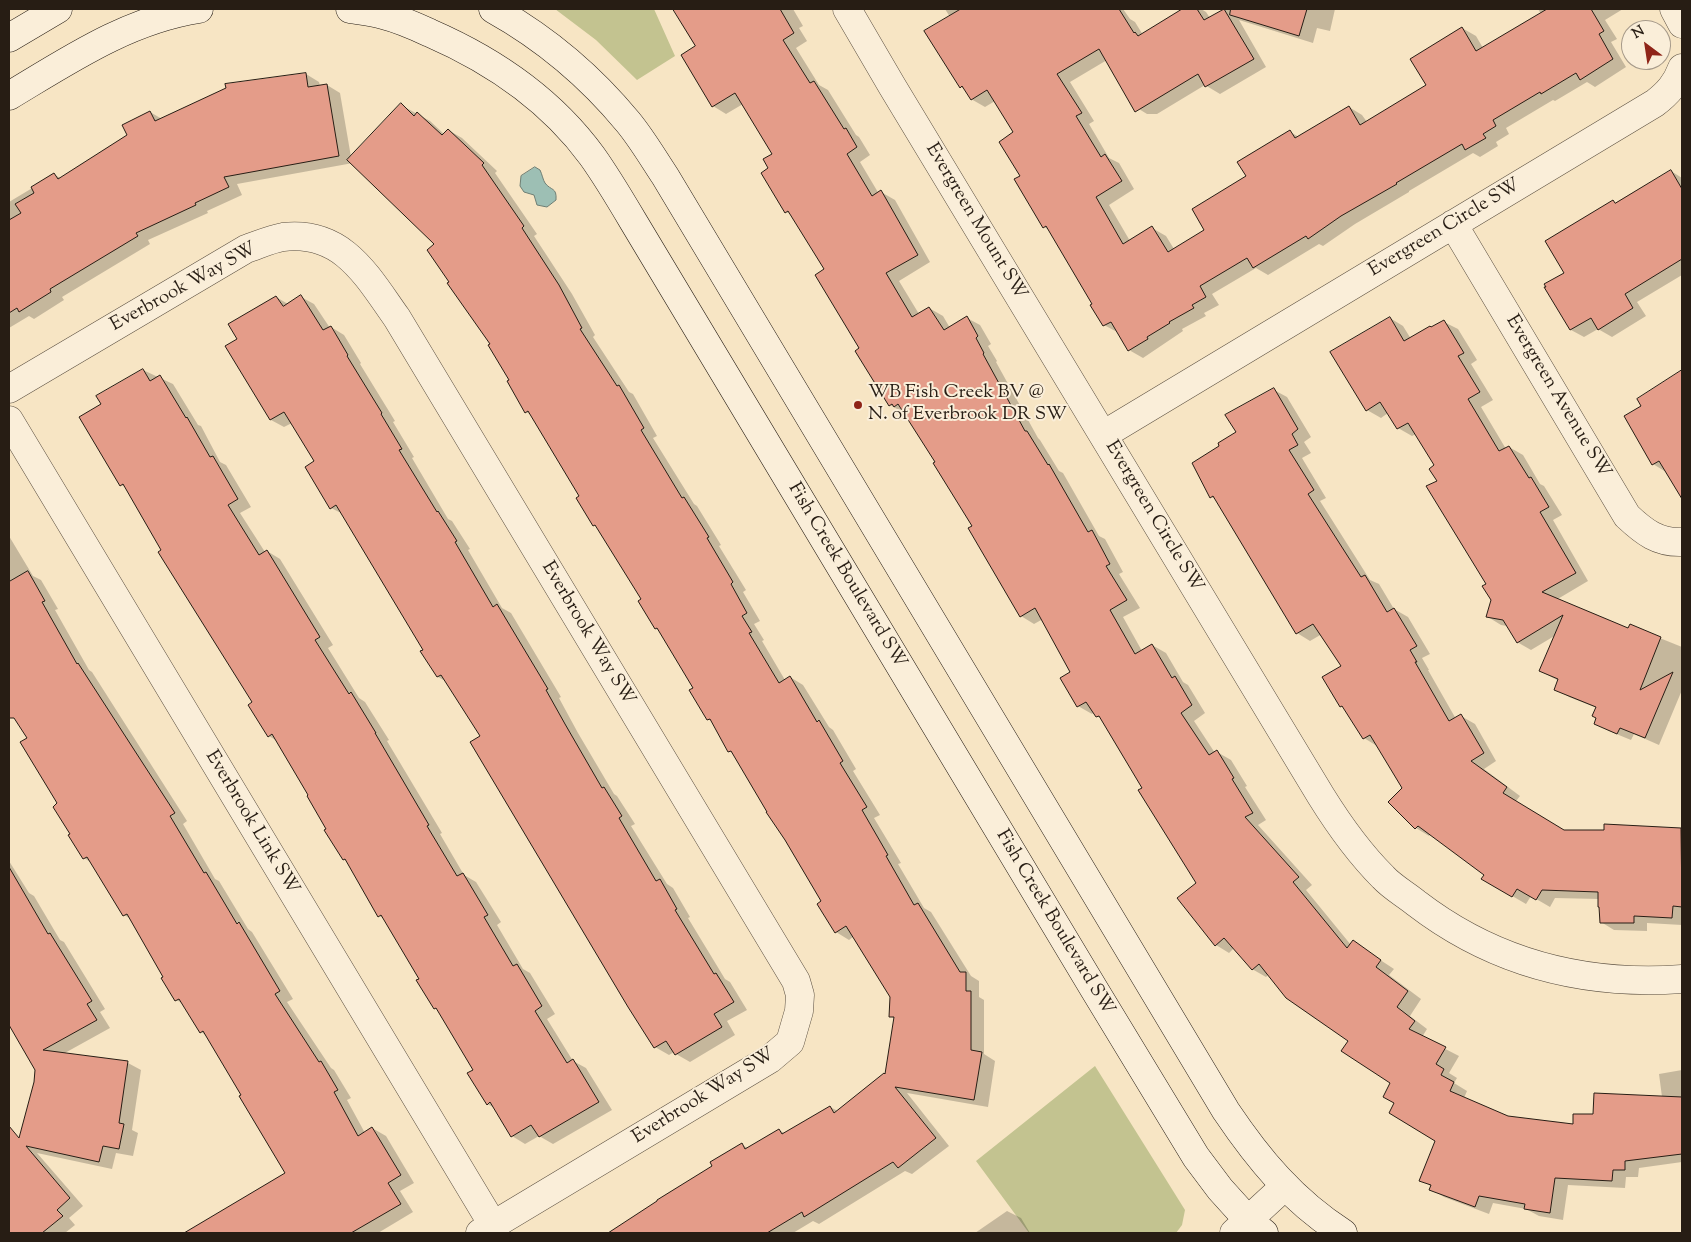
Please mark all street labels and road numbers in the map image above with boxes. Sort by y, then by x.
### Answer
street label: Evergreen Mount SW [919,140,1031,304]
street label: Evergreen Circle SW [1365,175,1525,283]
street label: Everbrook Way SW [107,238,261,338]
street label: Evergreen Avenue SW [1499,311,1615,483]
street label: Evergreen Circle SW [1099,437,1207,597]
street label: Fish Creek Boulevard SW [782,479,910,673]
street label: Everbrook Way SW [535,558,639,710]
street label: Everbrook Link SW [199,747,303,899]
street label: Fish Creek Boulevard SW [990,826,1118,1020]
street label: Everbrook Way SW [629,1044,779,1150]

